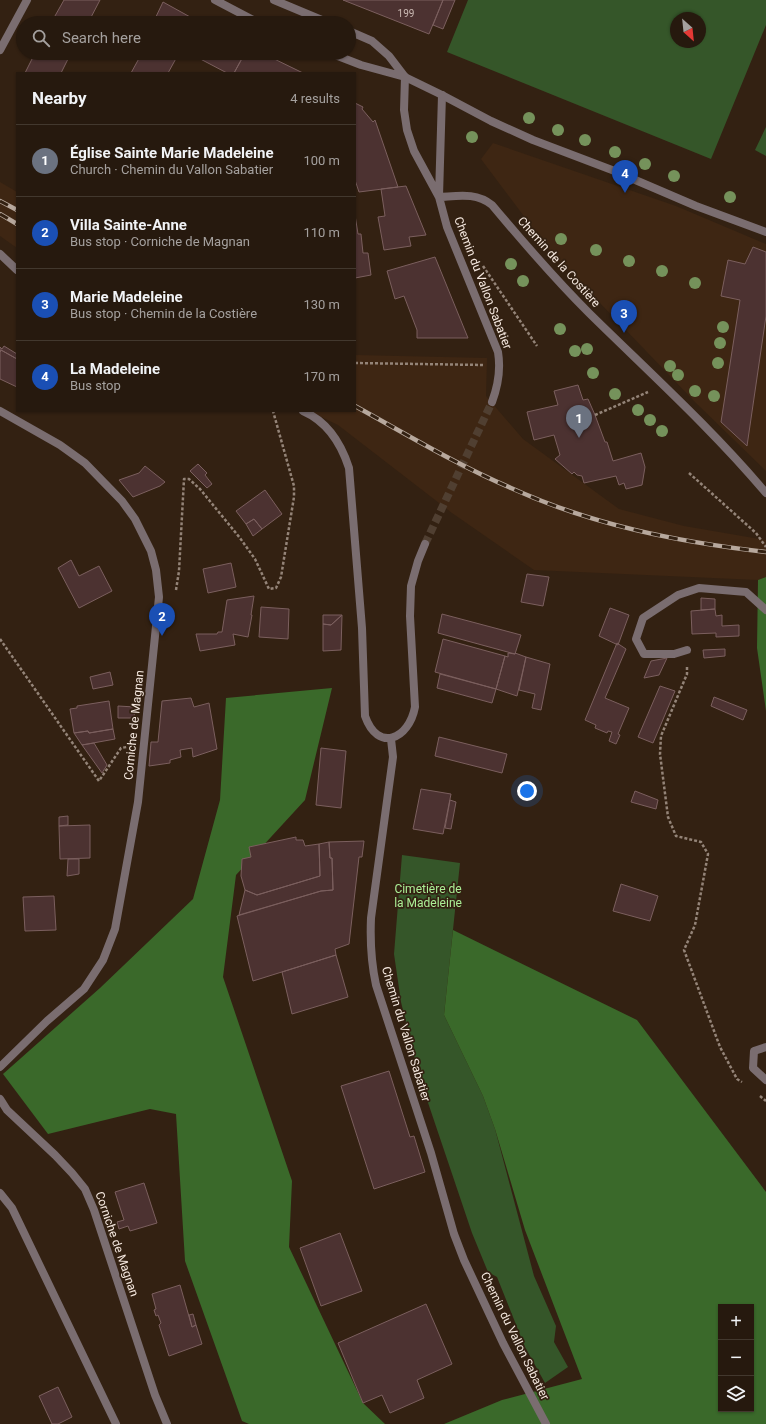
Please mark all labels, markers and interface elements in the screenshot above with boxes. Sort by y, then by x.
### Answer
house number: 199 [398,8,414,19]
north arrow [670,12,706,48]
search box [16,16,356,60]
icon: search [30,27,52,49]
text: Search here [62,29,141,47]
text: Nearby [32,88,87,108]
text: 4 results [290,91,340,106]
text: Église Sainte Marie Madeleine [70,144,274,162]
text: 1 [41,153,49,168]
text: 100 m [303,153,340,168]
pin: 4 [612,160,638,193]
text: Church · Chemin du Vallon Sabatier [70,162,273,177]
street label: Chemin de la Costière [515,214,603,310]
street label: Chemin du Vallon Sabatier [451,215,515,351]
text: Villa Sainte-Anne [70,216,187,234]
text: 2 [41,225,49,240]
text: 110 m [303,225,340,240]
text: Bus stop · Corniche de Magnan [70,234,250,249]
text: Marie Madeleine [70,288,183,306]
text: 3 [41,297,49,312]
text: 130 m [303,297,340,312]
pin: 3 [611,300,637,333]
text: Bus stop · Chemin de la Costière [70,306,257,321]
text: La Madeleine [70,360,160,378]
text: 4 [41,369,49,384]
text: 170 m [303,369,340,384]
text: Bus stop [70,378,121,393]
pin: 1 [566,405,592,438]
pin: 2 [149,603,175,636]
street label: Corniche de Magnan [121,669,147,781]
your location [517,781,537,801]
park label: Cimetière de la Madeleine [394,882,462,910]
street label: Chemin du Vallon Sabatier [379,965,433,1103]
street label: Corniche de Magnan [92,1190,142,1298]
street label: Chemin du Vallon Sabatier [478,1270,552,1402]
map controls [718,1304,754,1412]
button: + [718,1304,754,1340]
button: − [718,1340,754,1376]
button: layers [718,1376,754,1412]

